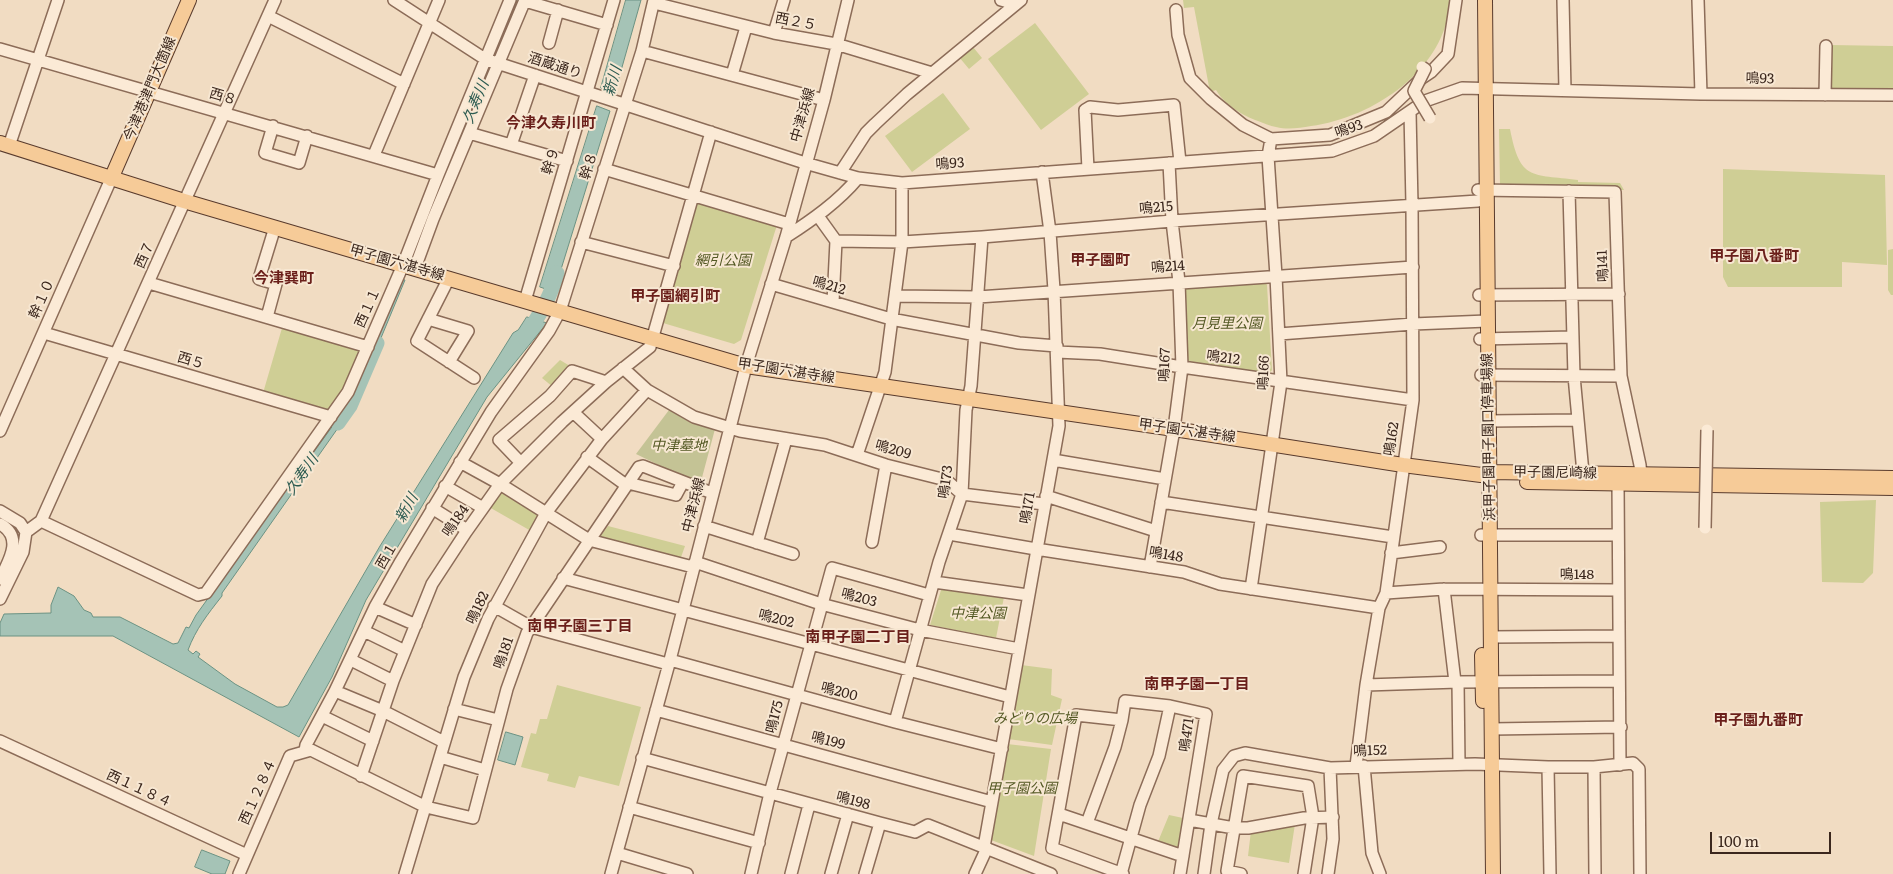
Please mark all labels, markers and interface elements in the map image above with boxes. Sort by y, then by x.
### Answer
street label: 西２５ [774,10,818,34]
street label: 今津港津門大箇線 [120,34,180,144]
street label: 酒蔵通り [526,49,584,83]
water label: 新川 [600,64,626,98]
street label: 鳴93 [1745,70,1775,88]
water label: 久寿川 [459,78,493,126]
street label: 西８ [207,85,239,109]
street label: 中津浜線 [787,86,819,144]
district label: 今津久寿川町 [506,115,596,133]
street label: 鳴93 [1333,116,1365,142]
street label: 幹９ [539,145,563,177]
street label: 幹８ [577,150,601,182]
street label: 鳴93 [935,155,965,173]
street label: 鳴215 [1138,198,1174,218]
street label: 西７ [132,239,158,271]
street label: 甲子園六湛寺線 [348,241,446,285]
district label: 甲子園八番町 [1709,248,1799,266]
street label: 鳴141 [1594,249,1612,283]
district label: 甲子園町 [1070,252,1130,270]
park label: 網引公園 [695,253,751,269]
street label: 鳴214 [1150,257,1186,277]
district label: 今津巽町 [254,270,314,288]
street label: 鳴212 [810,273,848,299]
street label: 幹１０ [26,276,58,322]
street label: 西１１ [352,285,384,331]
district label: 甲子園網引町 [630,288,720,306]
park label: 月見里公園 [1192,316,1262,332]
street label: 鳴212 [1205,347,1241,369]
street label: 鳴167 [1156,348,1174,382]
street label: 西５ [175,349,207,373]
street label: 浜甲子園甲子園口停車場線 [1479,353,1499,521]
street label: 甲子園六湛寺線 [736,355,836,387]
street label: 鳴166 [1255,355,1273,391]
street label: 甲子園六湛寺線 [1137,416,1237,446]
street label: 鳴162 [1381,421,1403,457]
street label: 鳴209 [873,437,913,463]
park label: 中津墓地 [651,438,707,454]
water label: 久寿川 [282,451,322,499]
street label: 鳴173 [935,464,957,500]
street label: 甲子園尼崎線 [1513,464,1597,482]
street label: 中津浜線 [679,476,709,534]
water label: 新川 [392,491,422,525]
street label: 鳴171 [1017,491,1039,525]
street label: 鳴184 [439,502,473,540]
street label: 西１ [373,540,401,572]
street label: 鳴148 [1148,544,1184,566]
street label: 鳴148 [1560,567,1594,583]
street label: 鳴203 [839,585,879,611]
street label: 鳴182 [463,589,493,627]
street label: 鳴202 [756,606,796,632]
park label: 中津公園 [950,606,1006,622]
district label: 南甲子園三丁目 [528,618,632,636]
district label: 南甲子園二丁目 [806,629,910,647]
street label: 鳴181 [490,635,518,671]
district label: 南甲子園一丁目 [1145,676,1249,694]
street label: 鳴200 [819,679,859,705]
street label: 鳴175 [763,699,787,735]
park label: みどりの広場 [993,711,1077,727]
district label: 甲子園九番町 [1713,712,1803,730]
street label: 鳴471 [1176,717,1198,753]
street label: 鳴199 [809,728,847,754]
street label: 鳴152 [1353,742,1387,760]
street label: 西１２８４ [236,757,280,827]
street label: 西１１８４ [104,767,174,811]
park label: 甲子園公園 [987,781,1057,797]
street label: 鳴198 [834,788,872,814]
scale bar [1713,822,1834,854]
text: 100 m [1718,829,1759,852]

